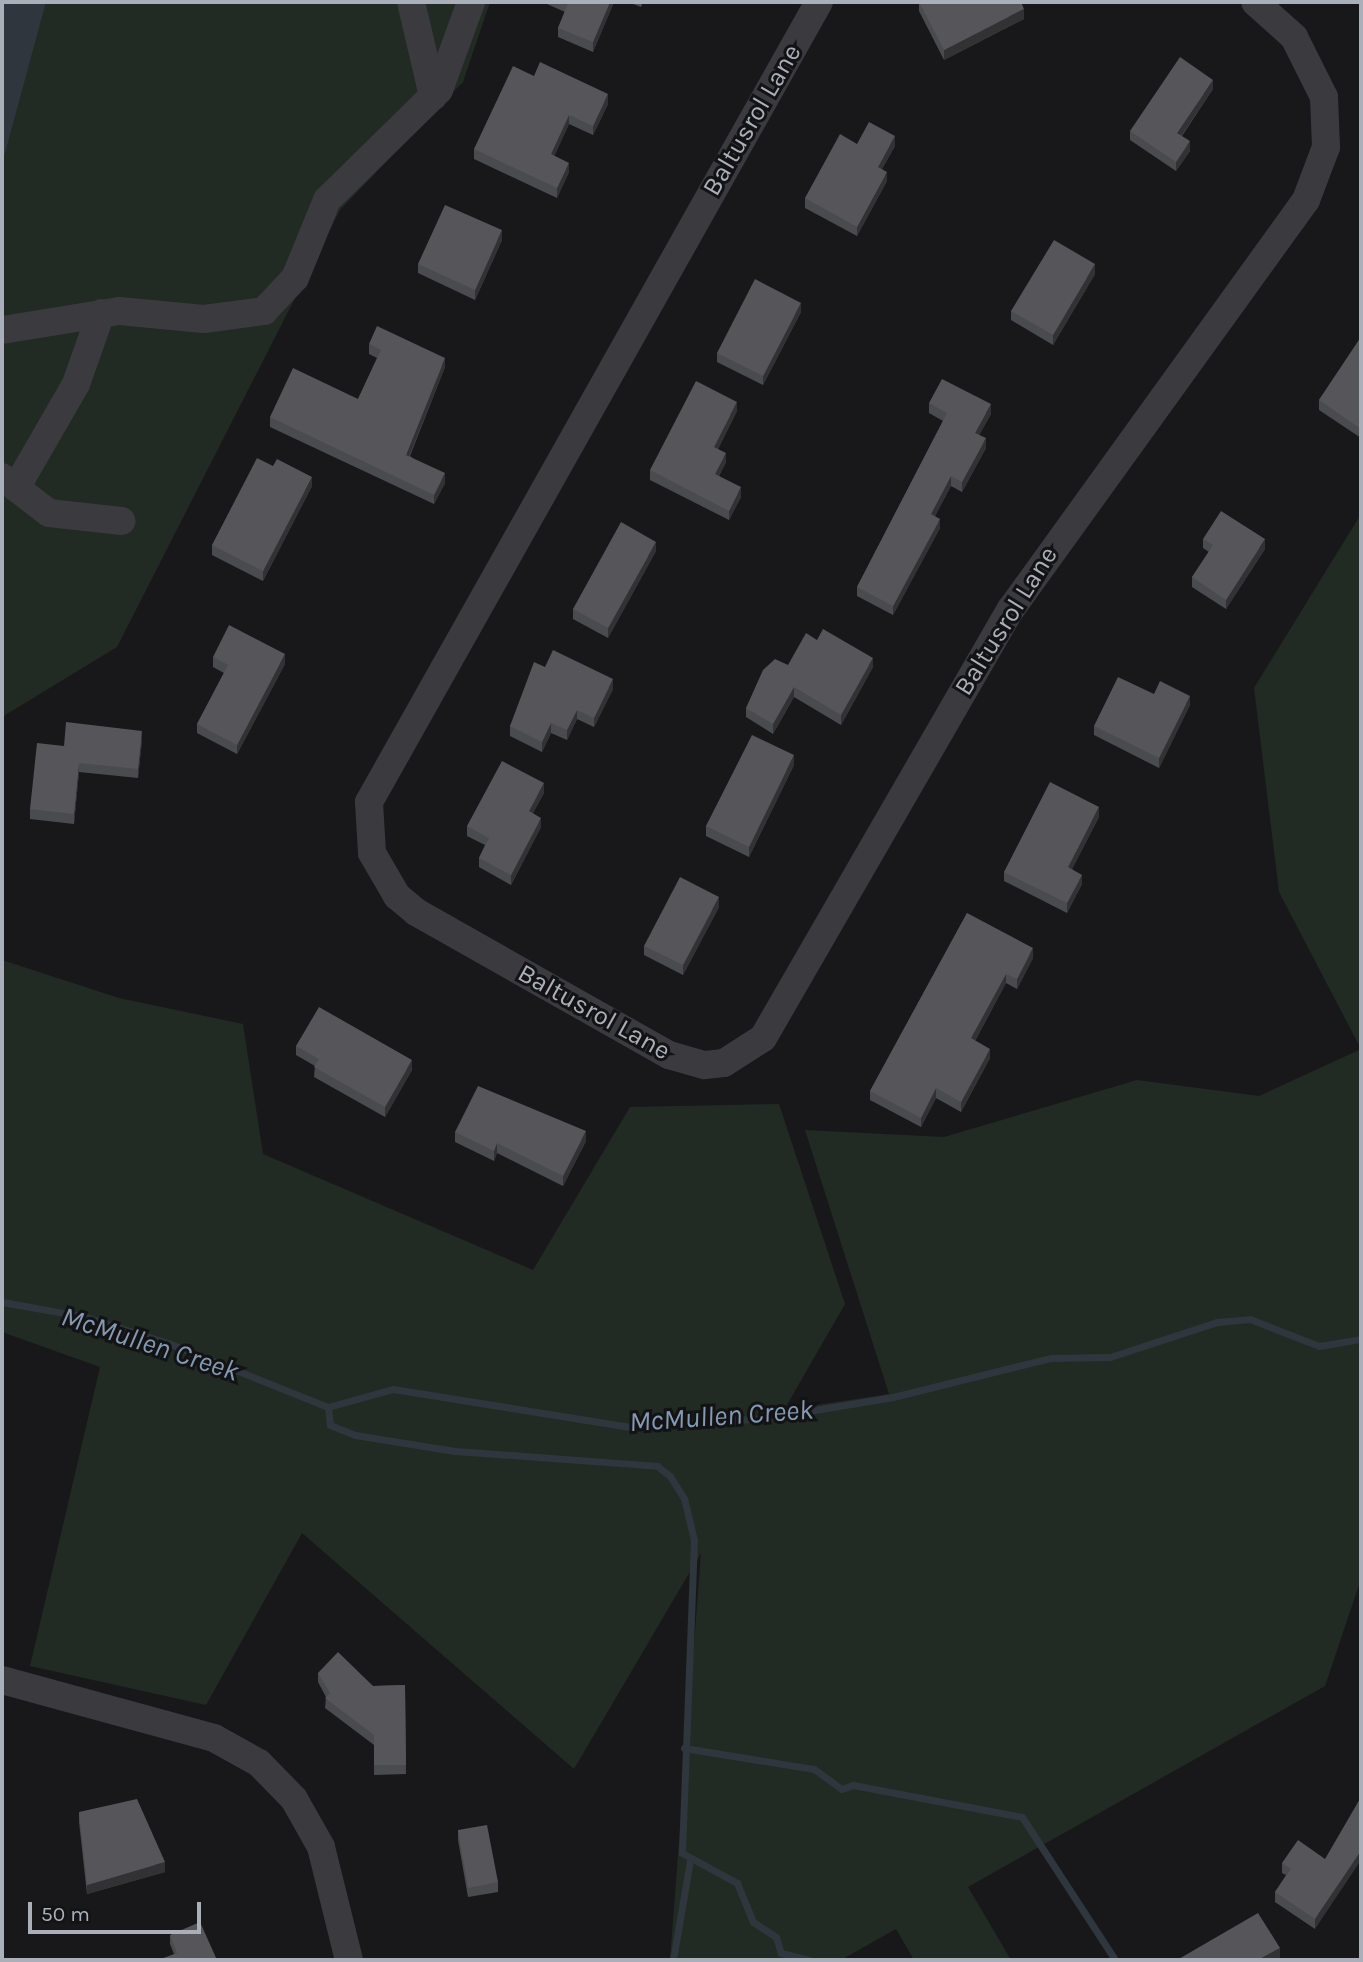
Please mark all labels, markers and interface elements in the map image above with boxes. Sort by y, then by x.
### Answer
street label: Baltusrol Lane [696,39,808,201]
street label: Baltusrol Lane [948,541,1064,701]
street label: Baltusrol Lane [512,957,676,1067]
water label: McMullen Creek [57,1300,243,1388]
water label: McMullen Creek [628,1393,814,1439]
scale bar [32,1888,205,1932]
text: 50 m [41,1902,90,1926]

